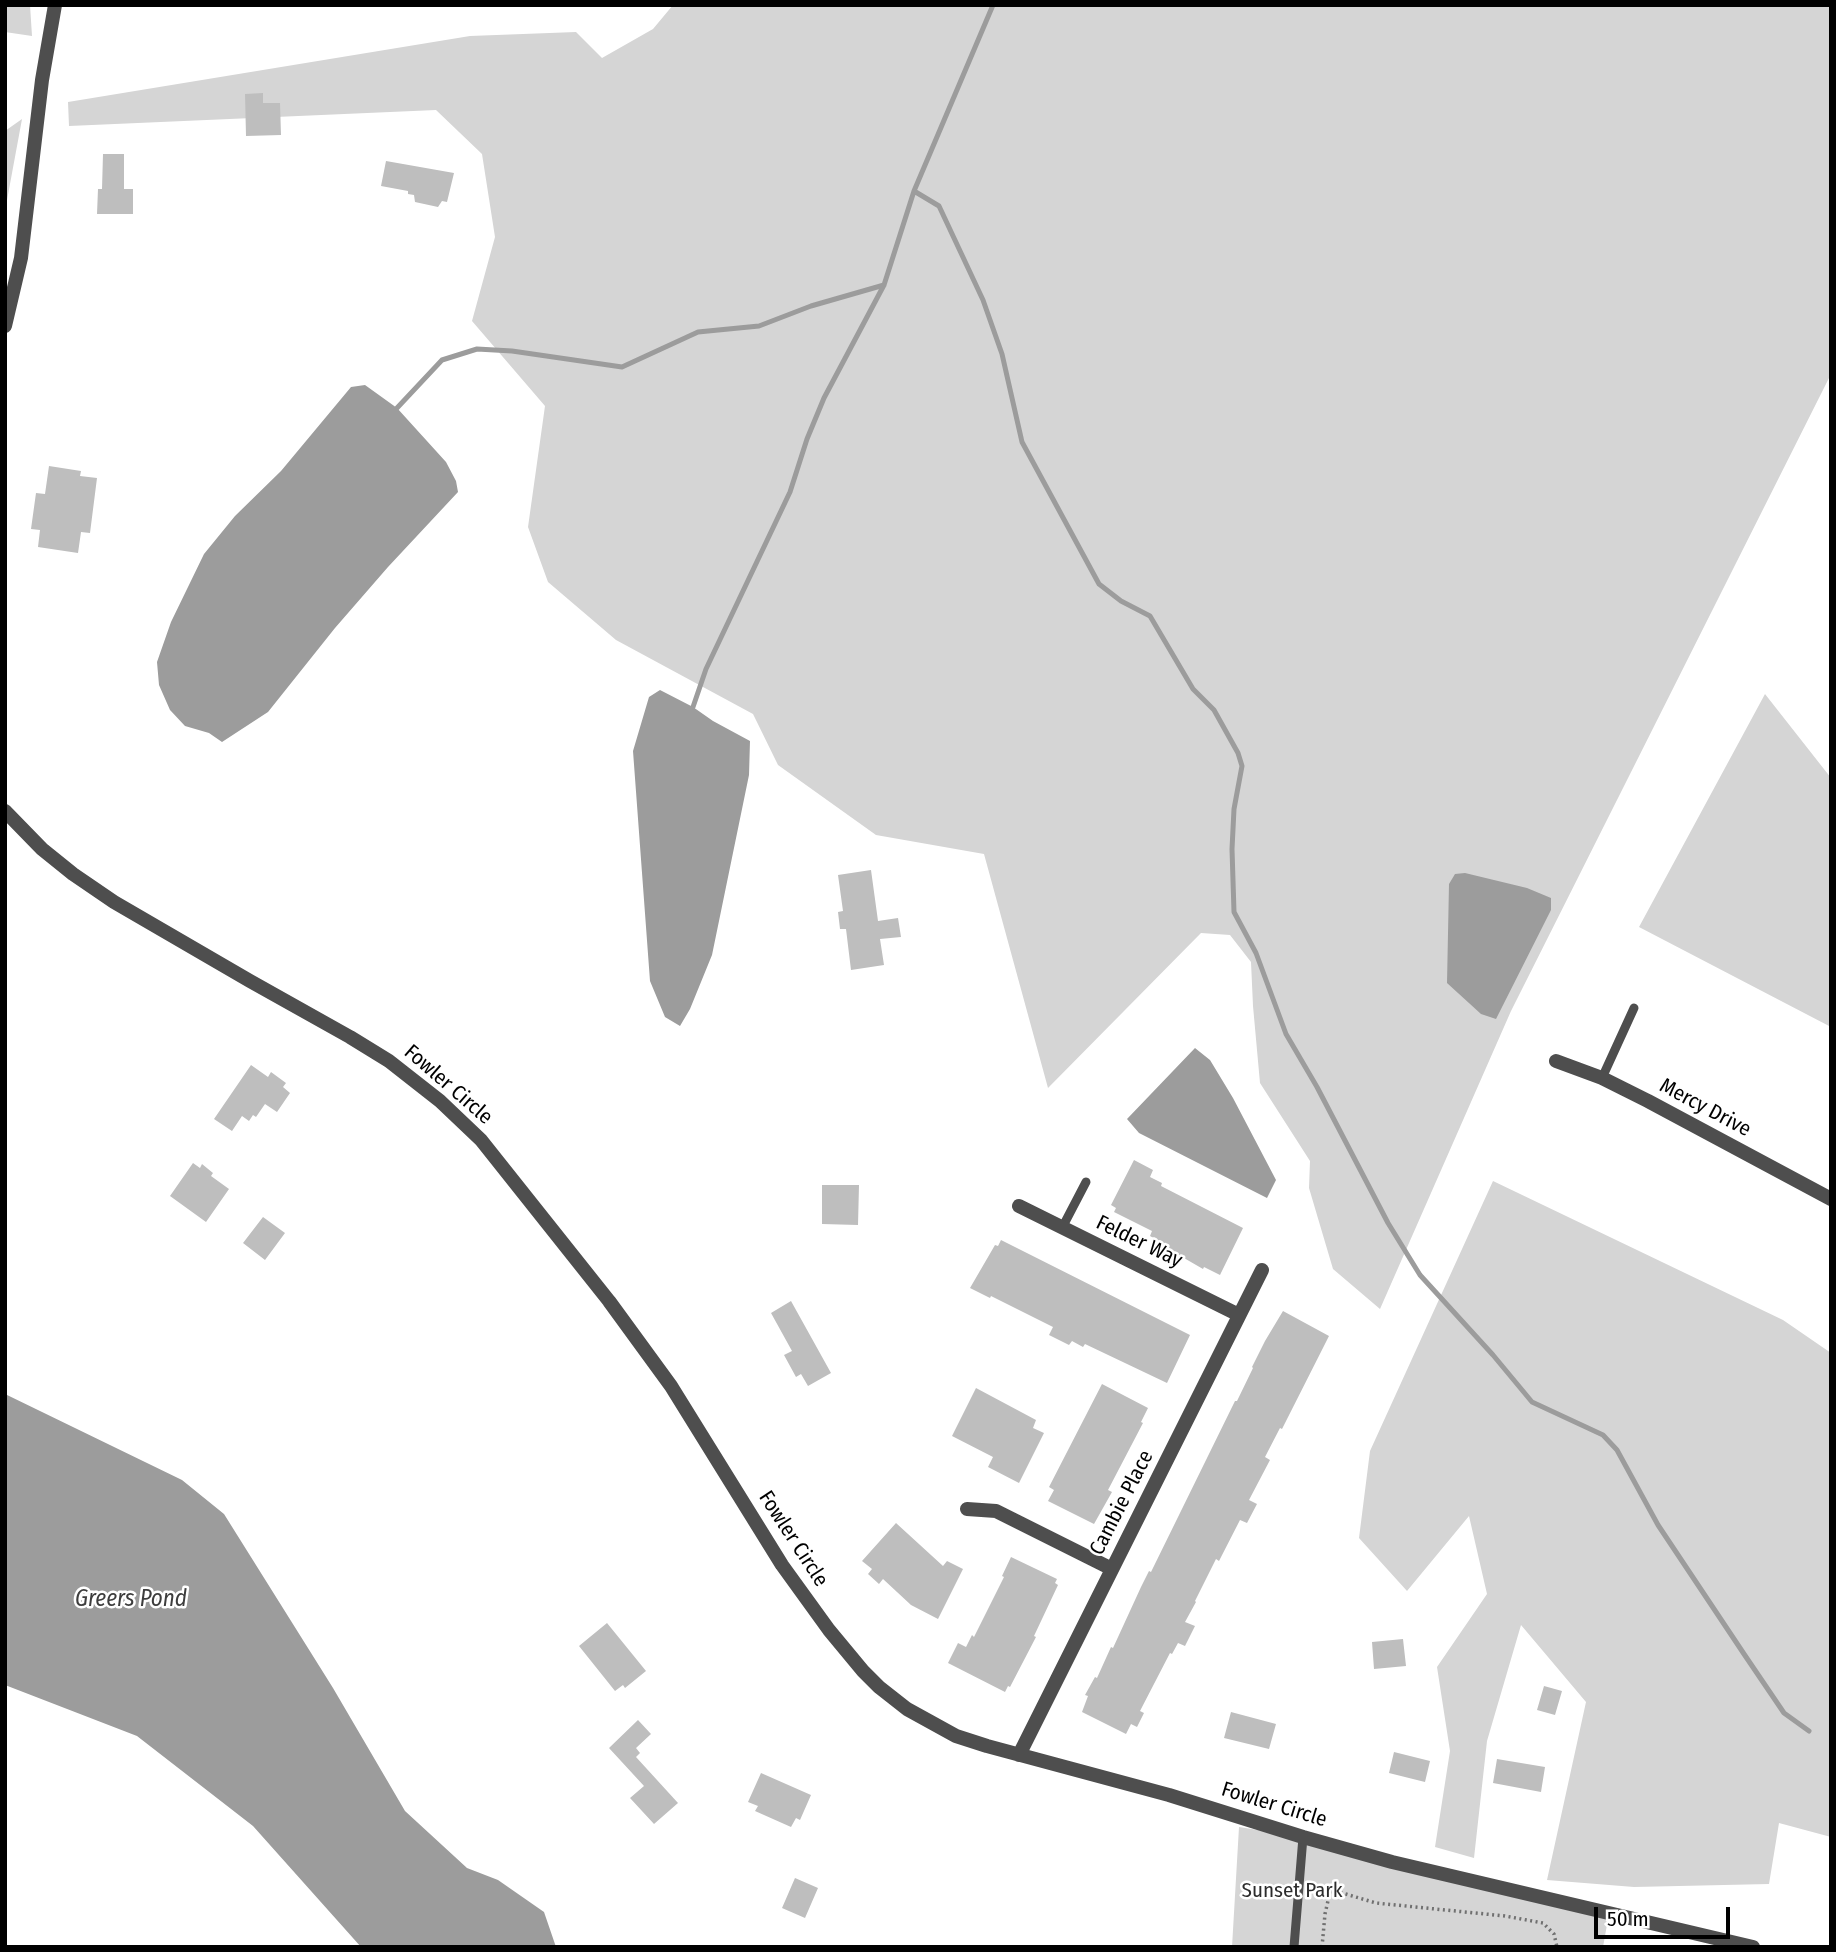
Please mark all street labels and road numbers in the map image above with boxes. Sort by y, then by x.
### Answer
street label: Fowler Circle [399,1040,497,1130]
street label: Mercy Drive [1655,1073,1755,1143]
street label: Felder Way [1092,1210,1186,1274]
street label: Cambie Place [1085,1446,1159,1560]
street label: Fowler Circle [753,1486,833,1592]
street label: Fowler Circle [1218,1777,1330,1833]

